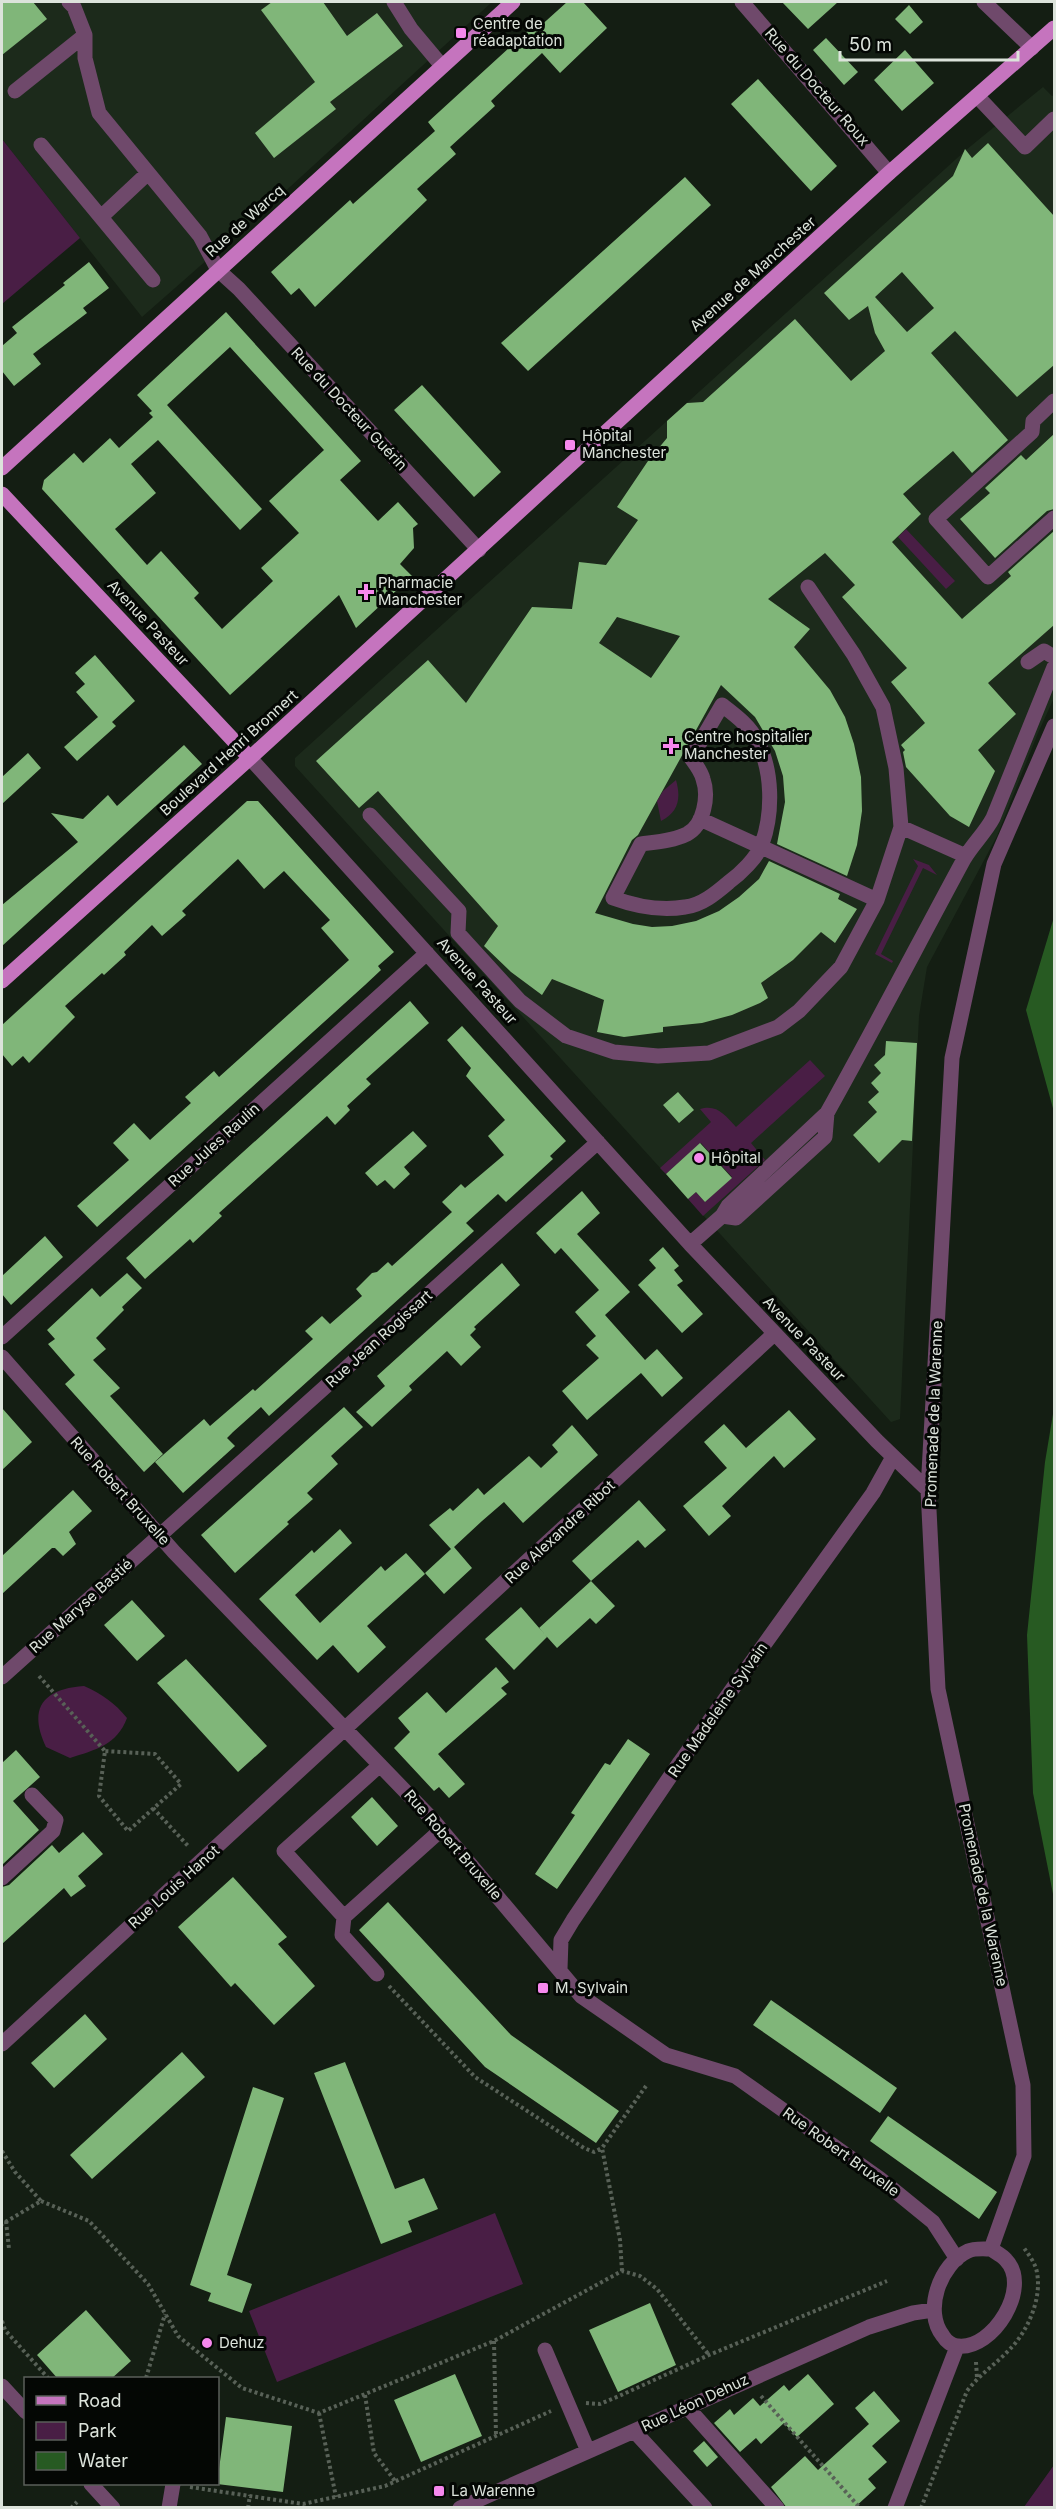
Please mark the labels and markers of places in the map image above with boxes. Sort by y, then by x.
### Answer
place label: Centre de réadaptation [473,14,562,50]
marker: Centre de réadaptation [454,26,468,40]
place label: Hôpital Manchester [582,426,666,462]
marker: Hôpital Manchester [563,438,577,452]
place label: Pharmacie Manchester [378,573,462,609]
marker: Pharmacie Manchester [359,585,373,599]
place label: Centre hospitalier Manchester [684,727,810,763]
marker: Centre hospitalier Manchester [662,737,680,755]
place label: Hôpital [711,1148,761,1167]
marker: Hôpital [692,1151,706,1165]
place label: M. Sylvain [555,1978,628,1997]
marker: M. Sylvain [536,1981,550,1995]
place label: Dehuz [219,2333,265,2352]
marker: Dehuz [200,2336,214,2350]
place label: La Warenne [451,2481,535,2500]
marker: La Warenne [432,2484,446,2498]

